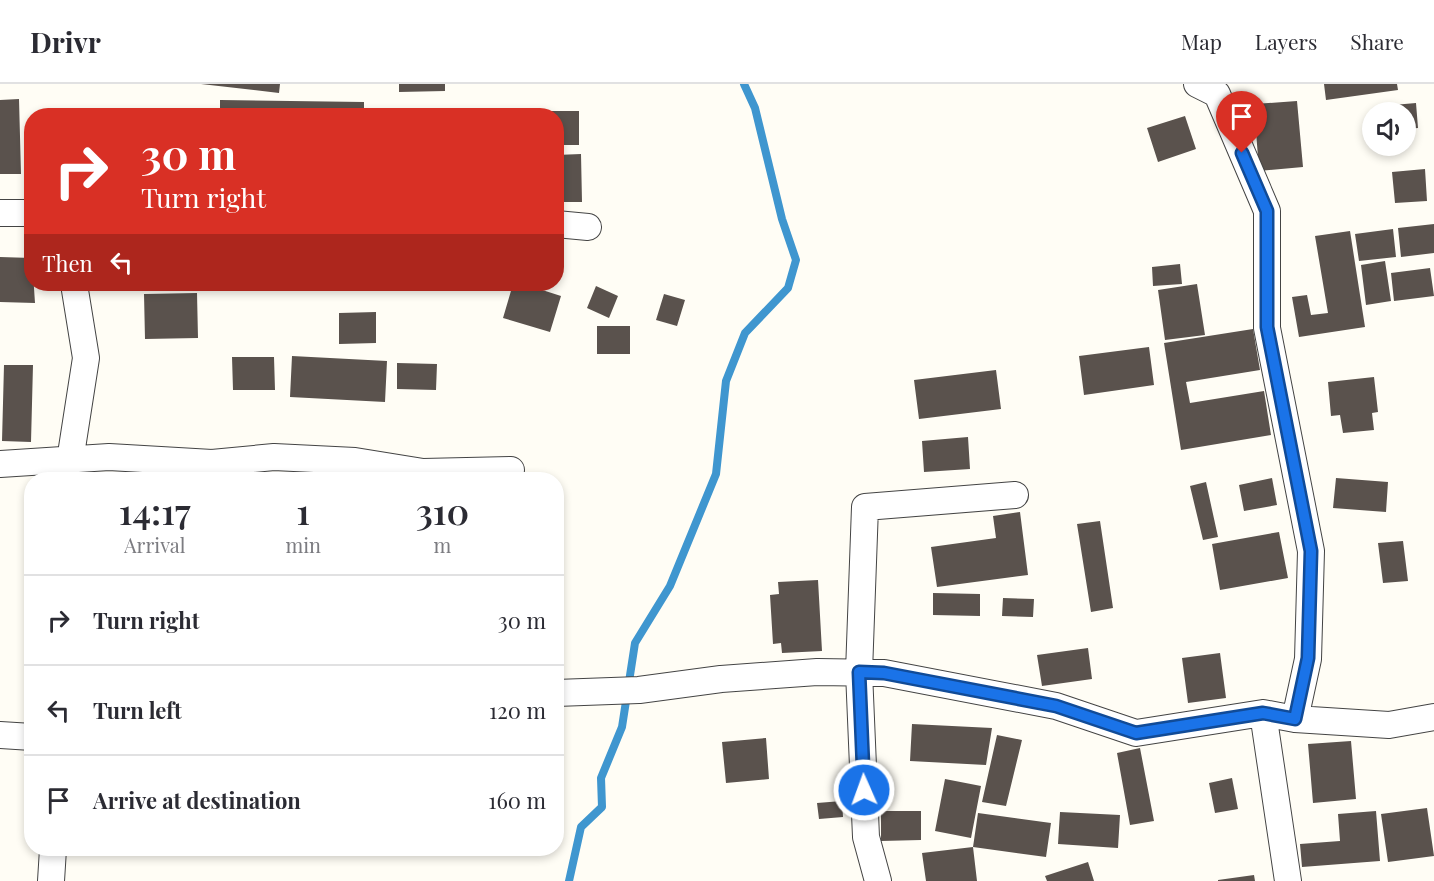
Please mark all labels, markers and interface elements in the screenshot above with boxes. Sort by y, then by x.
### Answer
text: Drivr [30,23,101,60]
text: Map [1181,27,1222,55]
text: Layers [1255,27,1317,55]
text: Share [1350,27,1404,55]
pin [1216,91,1267,153]
icon: arrive [1225,100,1258,133]
map controls [1362,102,1416,156]
button: sound [1362,102,1416,156]
text: 30 m [141,125,236,181]
icon: right [42,132,120,210]
text: Turn right [141,179,266,215]
icon: left [105,246,138,279]
text: Then [42,248,93,278]
text: 14:17 [119,486,191,534]
text: 1 [296,486,310,534]
text: 310 [416,486,469,534]
text: Arrival [124,531,186,558]
text: min [285,531,321,558]
text: m [434,531,451,558]
icon: right [42,604,75,637]
text: Turn right [93,605,199,635]
text: 30 m [498,605,546,635]
icon: left [42,694,75,727]
text: Turn left [93,695,182,725]
text: 120 m [489,695,546,725]
position arrow [832,758,896,822]
icon: arrive [42,784,75,817]
text: Arrive at destination [93,785,301,815]
text: 160 m [488,785,546,815]

